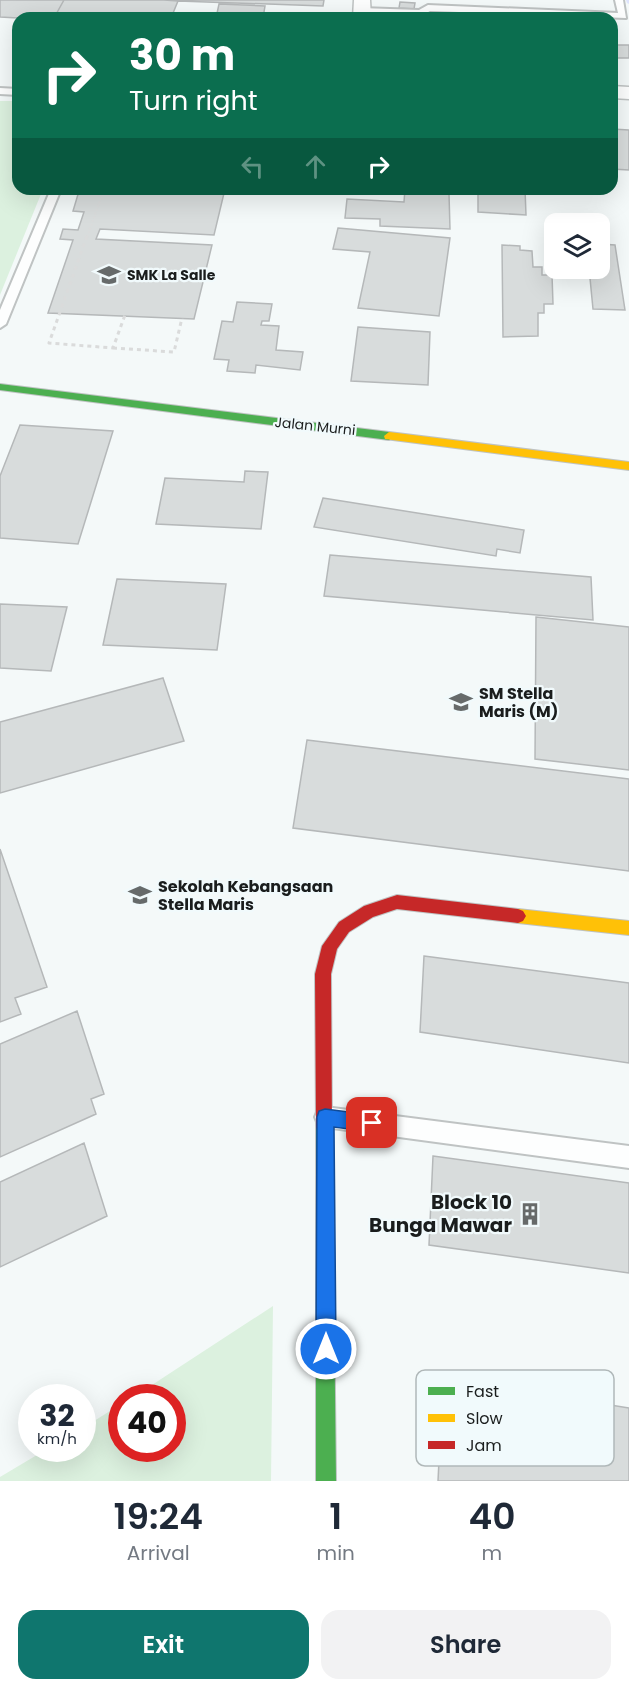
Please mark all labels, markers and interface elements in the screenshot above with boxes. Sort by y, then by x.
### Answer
text: 30 m [129,26,235,85]
icon: right [30,36,108,114]
text: Turn right [129,82,258,119]
icon: left [236,150,269,183]
icon: ahead [299,150,332,183]
icon: right [362,150,395,183]
map controls [544,213,610,279]
button: layers [544,213,610,279]
school or university icon: SMK La Salle [96,262,122,288]
place label: SMK La Salle [127,265,216,285]
street label: Jalan Murni [274,412,356,440]
place label: SM Stella Maris (M) [479,682,558,723]
school or university icon: SM Stella Maris (M) [448,689,474,715]
place label: Sekolah Kebangsaan Stella Maris [158,875,333,916]
school or university icon: Sekolah Kebangsaan Stella Maris [127,882,153,908]
pin [346,1097,397,1148]
icon: arrive [355,1106,388,1139]
place label: Block 10 Bunga Mawar [369,1188,512,1239]
building icon: Block 10 Bunga Mawar [517,1201,543,1227]
position arrow [294,1317,358,1381]
legend [416,1370,614,1466]
text: Fast [466,1380,499,1403]
speed limit sign: 40 [108,1384,186,1462]
text: 32 [39,1394,75,1437]
text: Slow [466,1407,503,1430]
text: km/h [37,1428,77,1449]
text: Jam [466,1434,502,1457]
text: 19:24 [114,1491,203,1542]
text: 1 [329,1491,342,1542]
text: 40 [468,1491,515,1542]
text: Arrival [127,1539,190,1567]
text: min [317,1539,355,1567]
text: m [482,1539,502,1567]
button: Exit [18,1610,309,1679]
button: Share [321,1610,611,1679]

